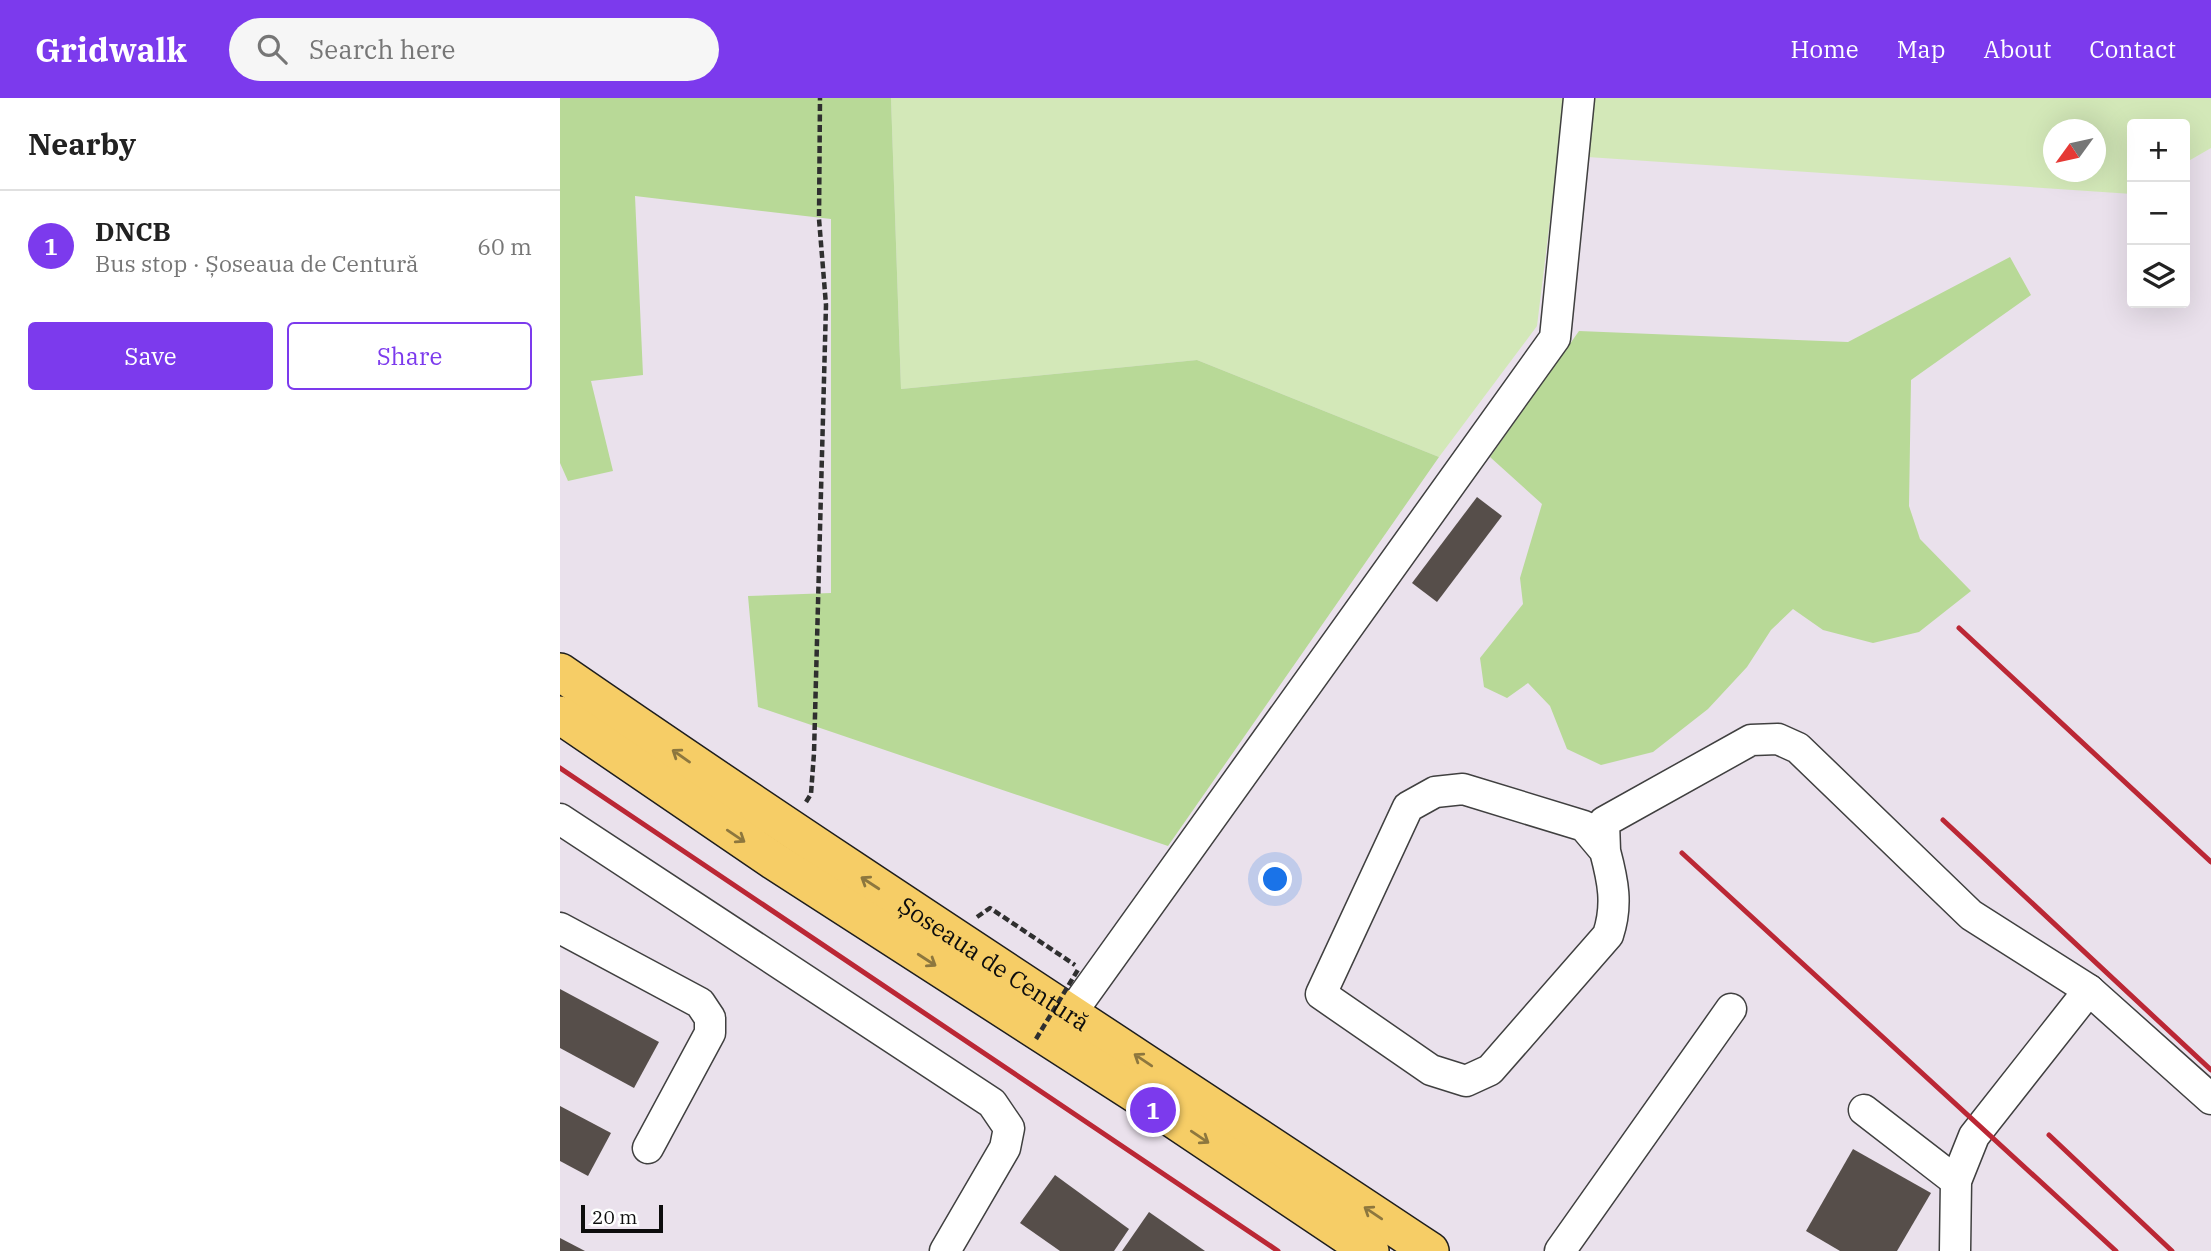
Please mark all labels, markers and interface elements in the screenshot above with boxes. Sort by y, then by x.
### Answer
search box [229,18,719,81]
text: Gridwalk [35,28,187,71]
icon: search [253,30,291,68]
text: Search here [309,32,455,66]
text: Home [1791,33,1859,65]
text: Map [1897,33,1945,65]
text: About [1983,33,2051,65]
text: Contact [2089,33,2176,65]
north arrow [2043,119,2106,182]
map controls [2127,119,2190,308]
button: + [2127,119,2190,182]
text: Nearby [28,124,136,163]
button: − [2127,182,2190,245]
text: DNCB [95,214,171,248]
text: 1 [44,231,58,261]
text: 60 m [477,231,532,261]
button: layers [2127,245,2190,308]
text: Bus stop · Șoseaua de Centură [95,248,419,278]
button: Save [28,322,273,390]
button: Share [287,322,532,390]
one-way arrow [672,749,691,763]
one-way arrow [726,829,745,843]
your location [1258,862,1292,896]
one-way arrow [861,875,880,890]
street label: Șoseaua de Centură [892,889,1096,1038]
one-way arrow [917,952,936,967]
one-way arrow [1134,1052,1154,1066]
pin: 1 [1130,1084,1176,1136]
one-way arrow [1190,1130,1209,1144]
scale bar [581,1202,663,1234]
text: 20 m [592,1205,637,1229]
one-way arrow [1364,1206,1384,1220]

